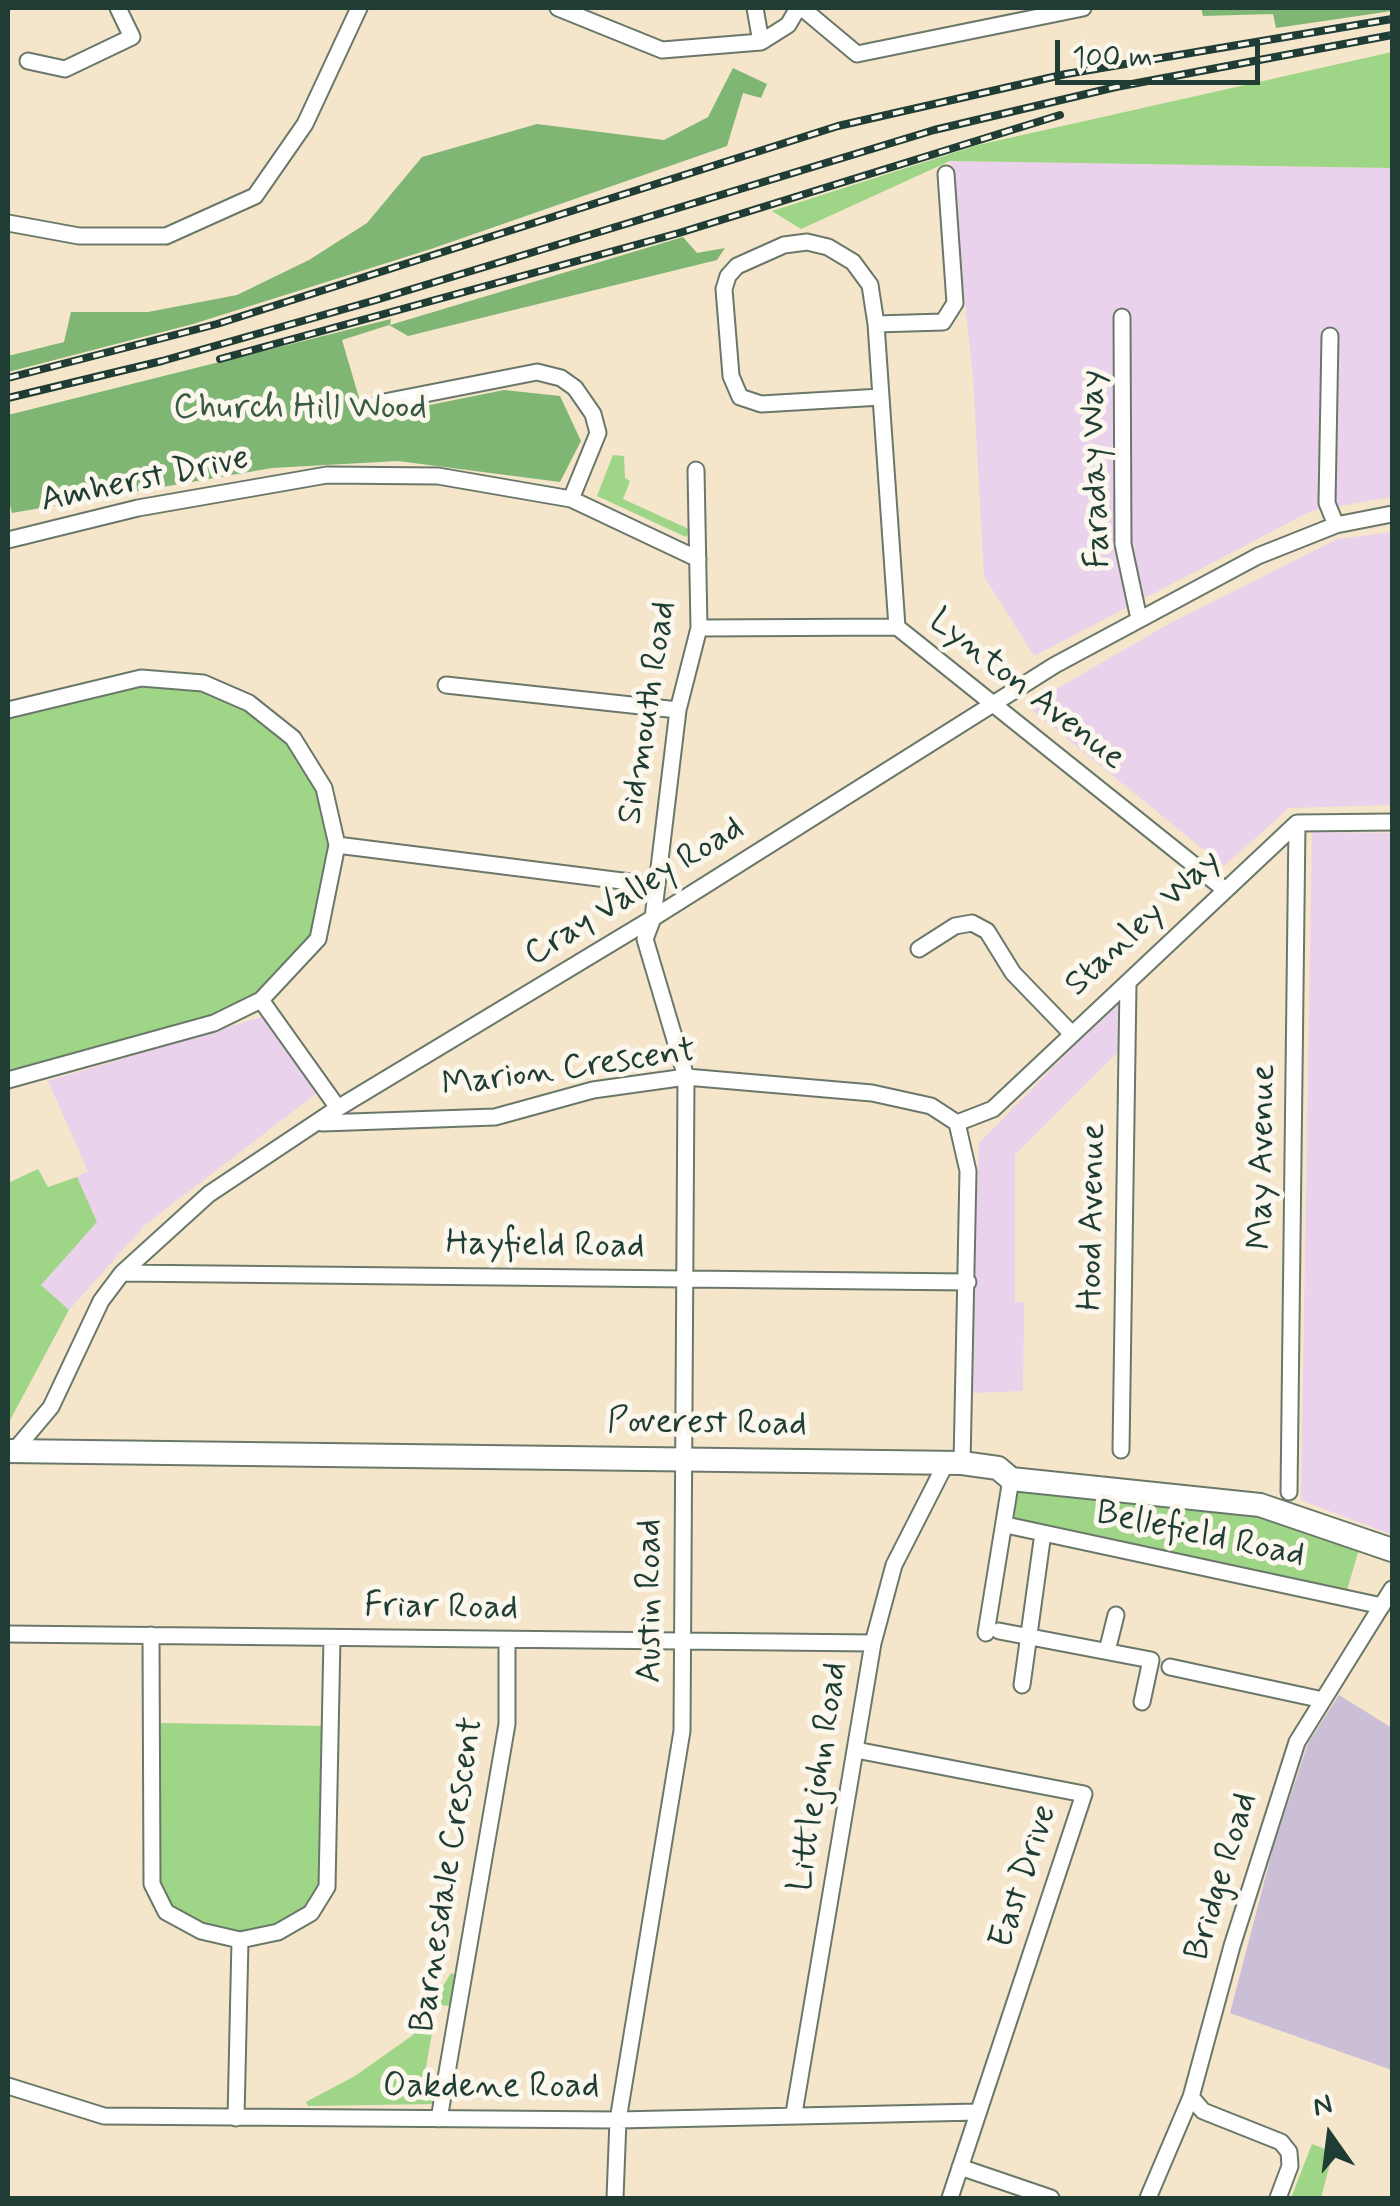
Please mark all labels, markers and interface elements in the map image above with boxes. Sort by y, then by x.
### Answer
scale bar [1060,20,1265,82]
text: 100 m [1072,38,1153,77]
street label: Faraday Way [1073,369,1121,569]
park label: Church Hill Wood [173,389,427,431]
street label: Amherst Drive [37,438,253,524]
street label: Sidmouth Road [611,598,687,828]
street label: Lynton Avenue [919,601,1133,781]
street label: Cray Valley Road [518,809,752,977]
street label: Stanley Way [1057,841,1231,1007]
street label: Marion Crescent [439,1031,699,1109]
street label: May Avenue [1241,1064,1287,1250]
street label: Hood Avenue [1071,1123,1117,1311]
street label: Hayfield Road [445,1224,645,1270]
street label: Poverest Road [607,1402,807,1448]
street label: Bellefield Road [1092,1493,1308,1579]
street label: Austin Road [631,1519,673,1683]
street label: Friar Road [364,1587,518,1631]
street label: Littlejohn Road [781,1659,859,1895]
street label: Barnesdale Crescent [403,1714,495,2036]
street label: Bridge Road [1178,1788,1268,1966]
street label: East Drive [982,1800,1068,1954]
street label: Oakdene Road [383,2068,599,2110]
north arrow [1280,2086,1380,2186]
text: N [1309,2086,1336,2127]

